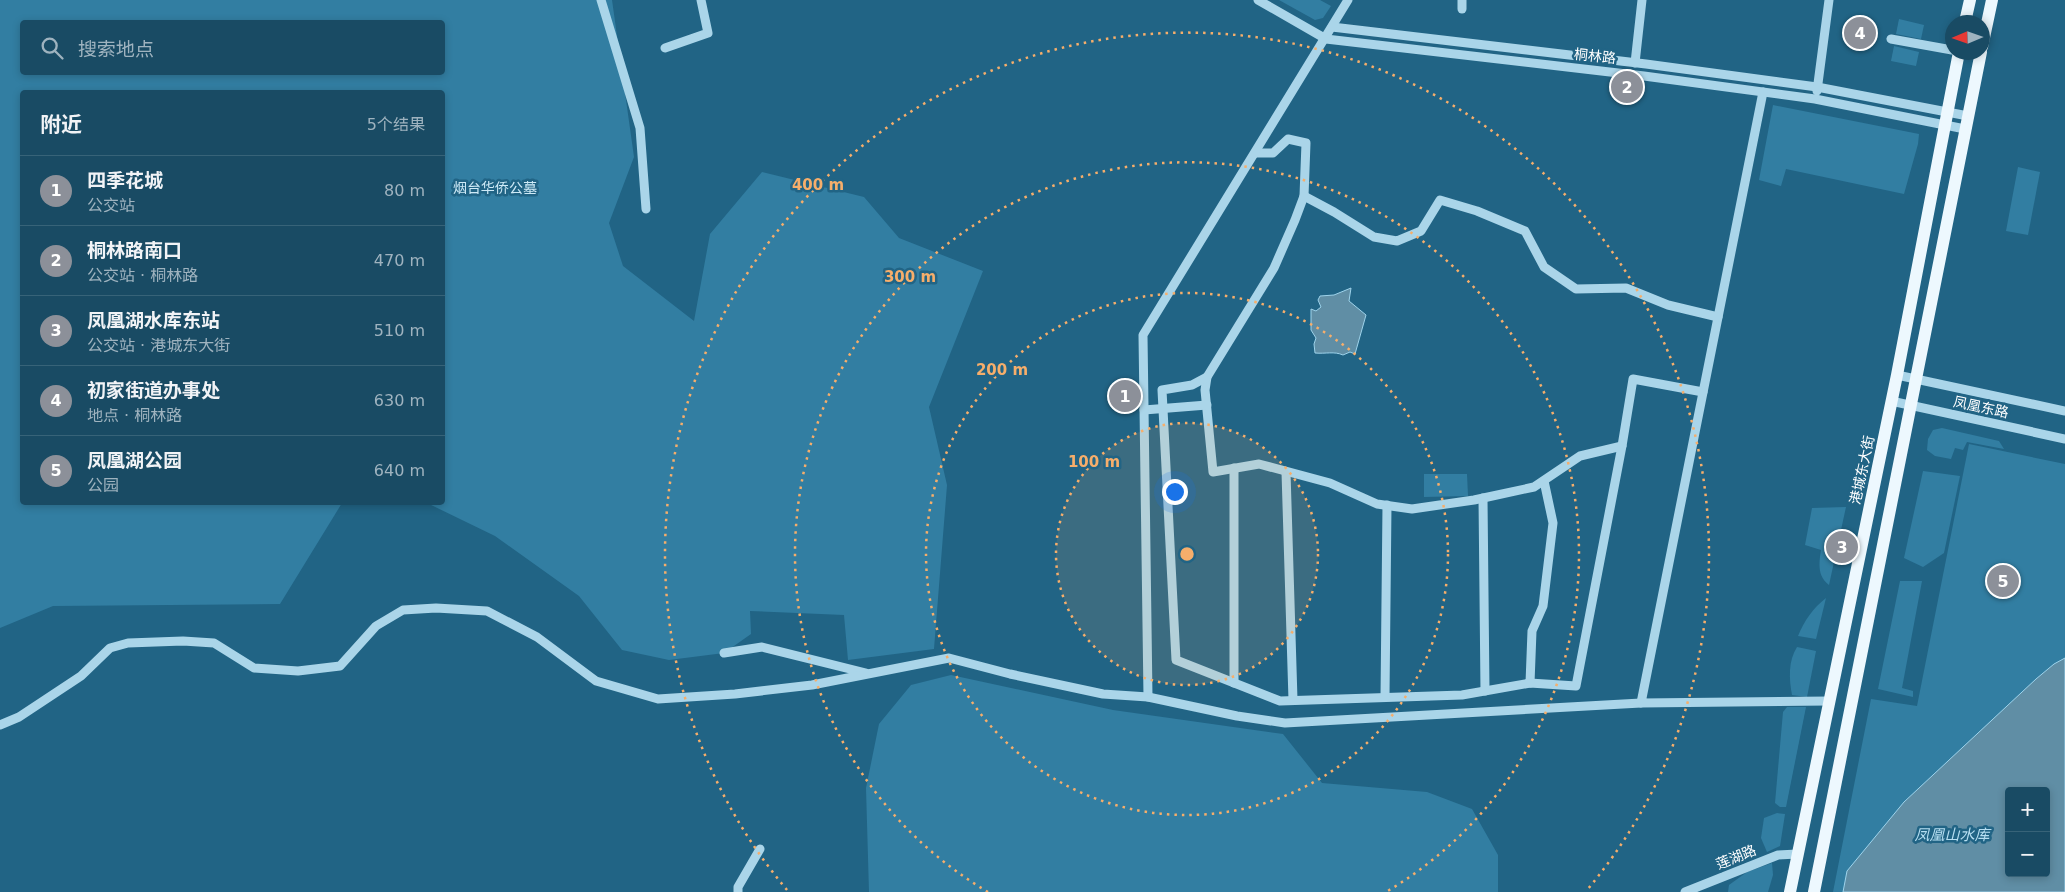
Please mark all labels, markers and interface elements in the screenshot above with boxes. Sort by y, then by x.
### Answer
pin: 4 [1844,14,1876,52]
north arrow [1945,15,1990,60]
search box [20,20,445,75]
icon: search [38,34,66,62]
text: 搜索地点 [78,38,154,60]
street label: 桐林路 [1573,46,1617,66]
pin: 2 [1611,68,1643,106]
text: 附近 [40,113,82,137]
text: 5个结果 [367,115,425,134]
text: 四季花城 [87,169,163,191]
text: 400 m [792,176,844,194]
park label: 烟台华侨公墓 [453,180,537,196]
text: 1 [50,181,62,200]
text: 80 m [384,181,425,200]
text: 公交站 [87,196,135,215]
text: 桐林路南口 [87,239,182,261]
text: 2 [50,251,62,270]
text: 470 m [374,251,425,270]
text: 公交站 · 桐林路 [87,266,198,285]
text: 300 m [884,268,936,286]
text: 凤凰湖水库东站 [87,309,220,331]
text: 3 [50,321,62,340]
text: 510 m [374,321,425,340]
text: 公交站 · 港城东大街 [87,336,230,355]
text: 200 m [976,361,1028,379]
pin: 1 [1109,377,1141,415]
text: 初家街道办事处 [87,379,220,401]
text: 4 [50,391,62,410]
text: 630 m [374,391,425,410]
street label: 凤凰东路 [1952,393,2010,421]
text: 地点 · 桐林路 [87,406,182,425]
street label: 港城东大街 [1847,434,1877,506]
text: 凤凰湖公园 [87,449,182,471]
text: 100 m [1068,453,1120,471]
text: 5 [50,461,62,480]
text: 640 m [374,461,425,480]
text: 公园 [87,476,119,495]
your location [1162,479,1188,505]
pin: 3 [1826,528,1858,566]
centre of rings [1178,545,1196,563]
pin: 5 [1987,562,2019,600]
map controls [2005,787,2050,877]
button: + [2005,787,2050,832]
water label: 凤凰山水库 [1914,826,1992,844]
button: − [2005,832,2050,877]
street label: 莲湖路 [1714,842,1758,872]

